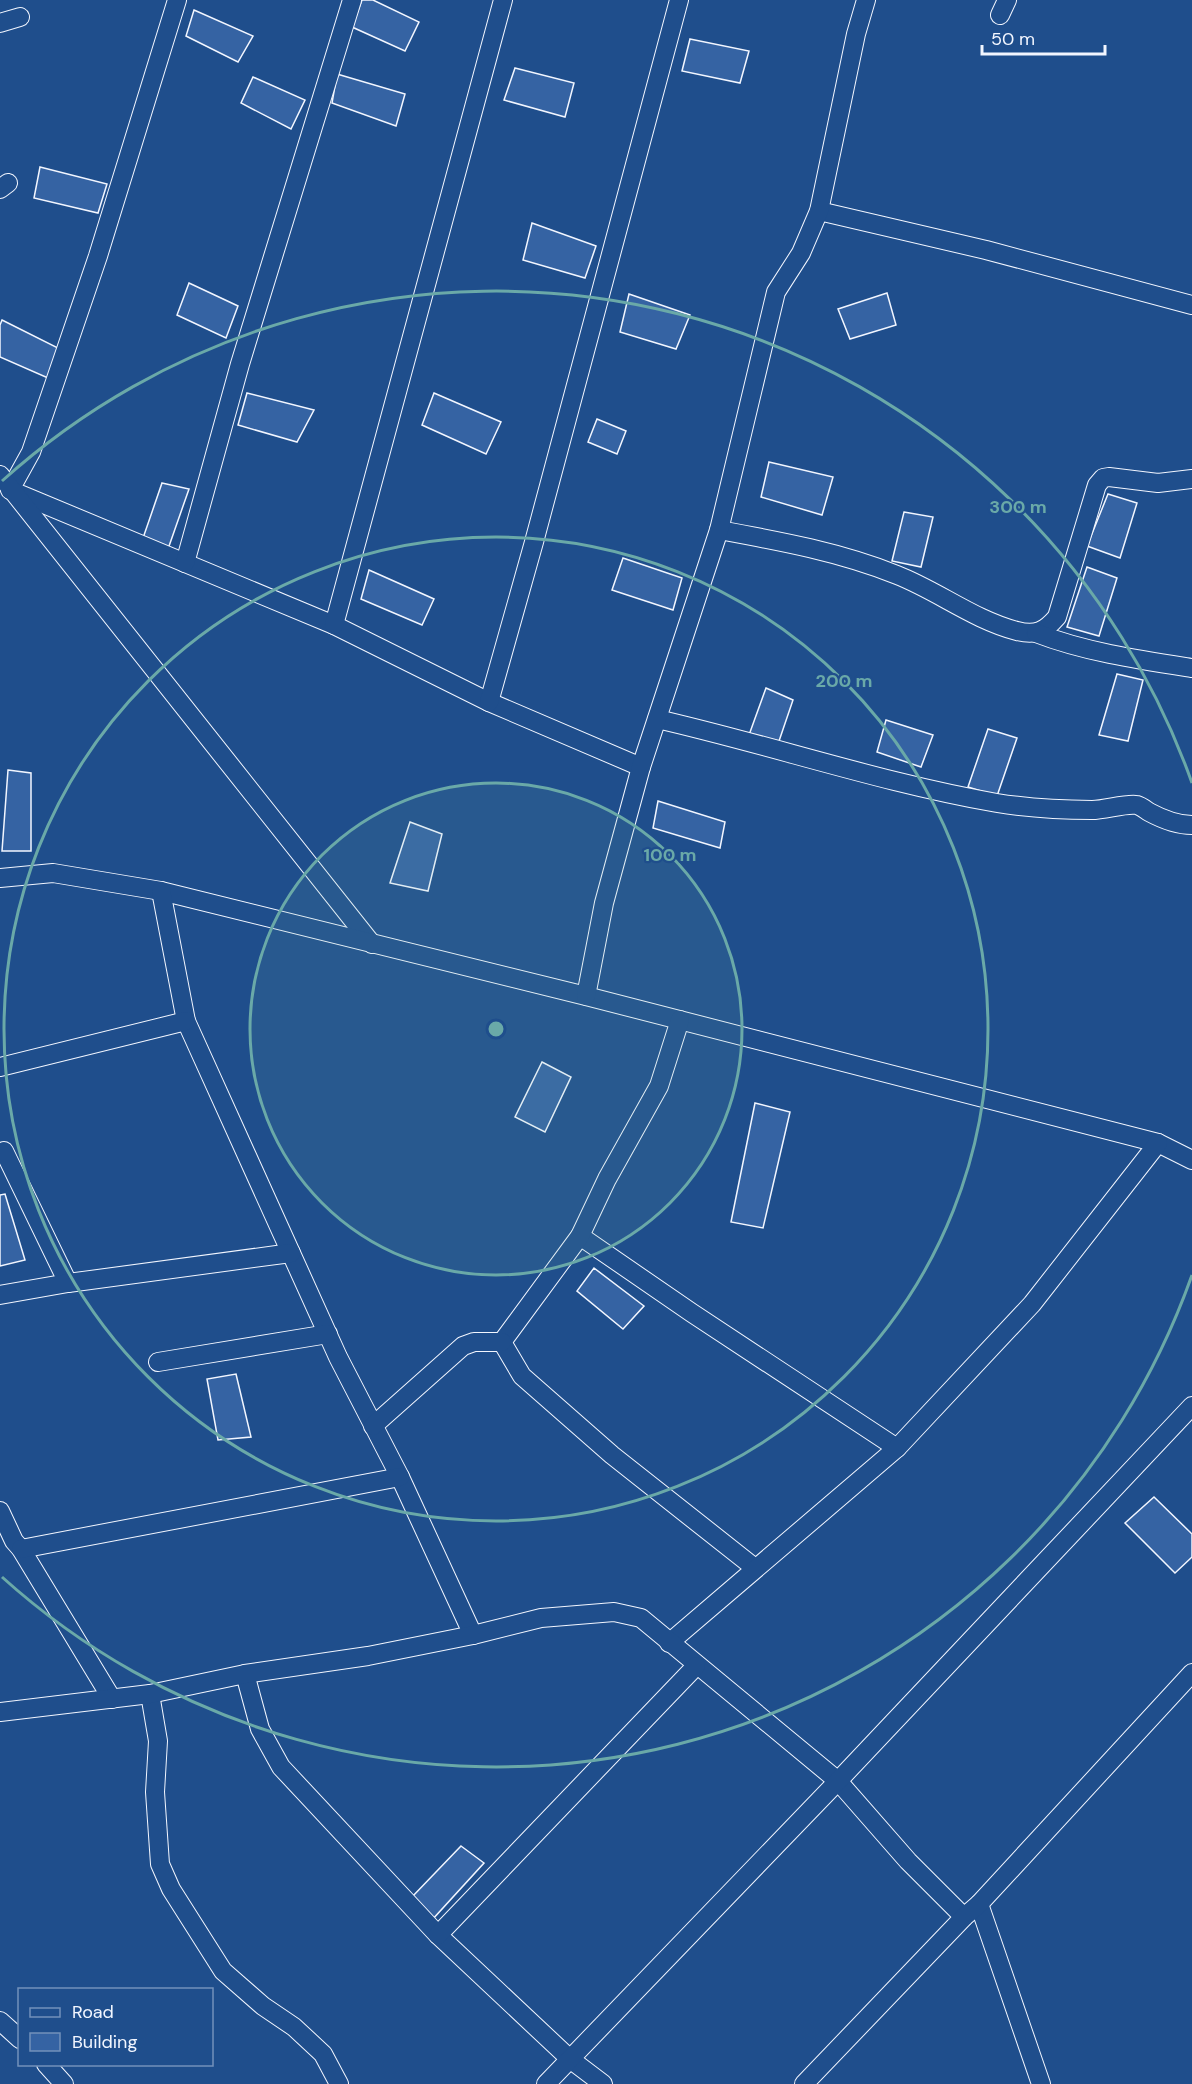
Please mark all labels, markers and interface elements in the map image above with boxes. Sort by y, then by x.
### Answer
scale bar [982,18,1105,56]
text: 50 m [991,27,1035,51]
text: 300 m [989,495,1047,519]
text: 200 m [816,669,872,693]
text: 100 m [643,843,697,867]
centre of rings [486,1019,506,1039]
legend [18,1988,213,2066]
text: Road [72,2000,114,2024]
text: Building [72,2030,137,2054]

